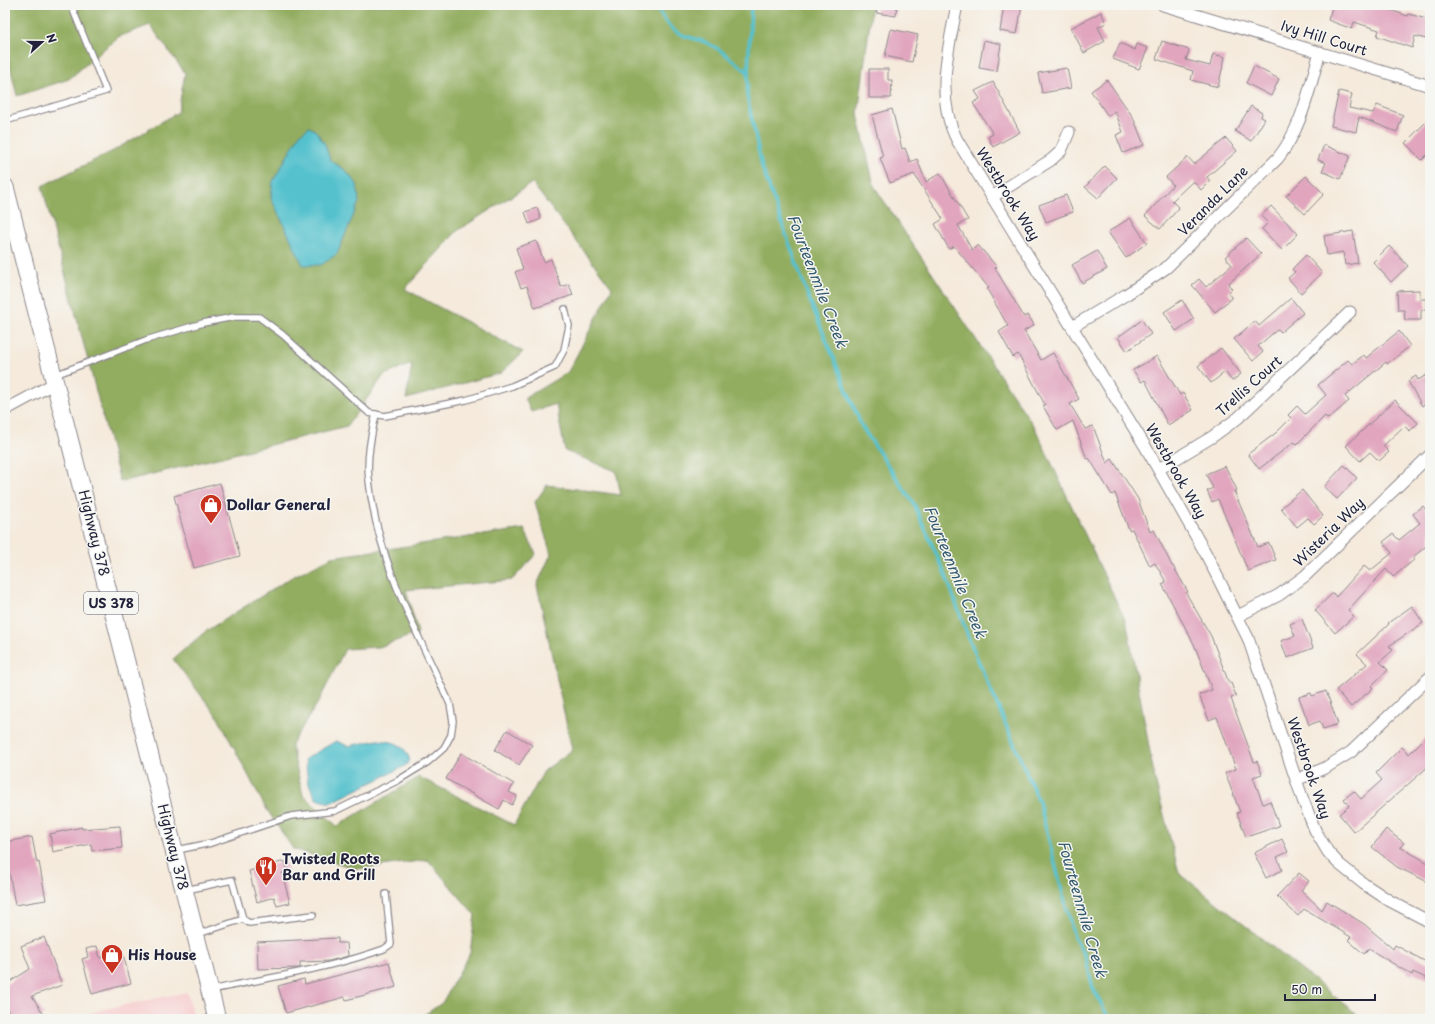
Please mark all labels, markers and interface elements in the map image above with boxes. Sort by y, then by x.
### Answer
street label: Ivy Hill Court [1278,14,1370,61]
north arrow [22,22,62,62]
text: N [42,31,61,46]
street label: Westbrook Way [971,143,1046,245]
street label: Veranda Lane [1173,161,1253,241]
water label: Fourteenmile Creek [782,210,855,352]
street label: Trellis Court [1211,350,1287,421]
street label: Westbrook Way [1141,419,1212,522]
street label: Highway 378 [74,488,115,578]
shop icon: Dollar General [198,492,224,525]
street label: Wisteria Way [1288,492,1369,571]
place label: Dollar General [226,494,330,515]
water label: Fourteenmile Creek [919,501,994,642]
road number: US 378 [84,592,138,614]
street label: Westbrook Way [1282,714,1337,822]
street label: Highway 378 [153,802,194,892]
water label: Fourteenmile Creek [1053,837,1114,981]
place label: Twisted Roots Bar and Grill [282,848,380,885]
restaurant icon: Twisted Roots Bar and Grill [253,854,279,887]
shop icon: His House [99,942,125,975]
place label: His House [128,944,197,965]
scale bar [1285,976,1375,1002]
text: 50 m [1291,980,1322,998]

